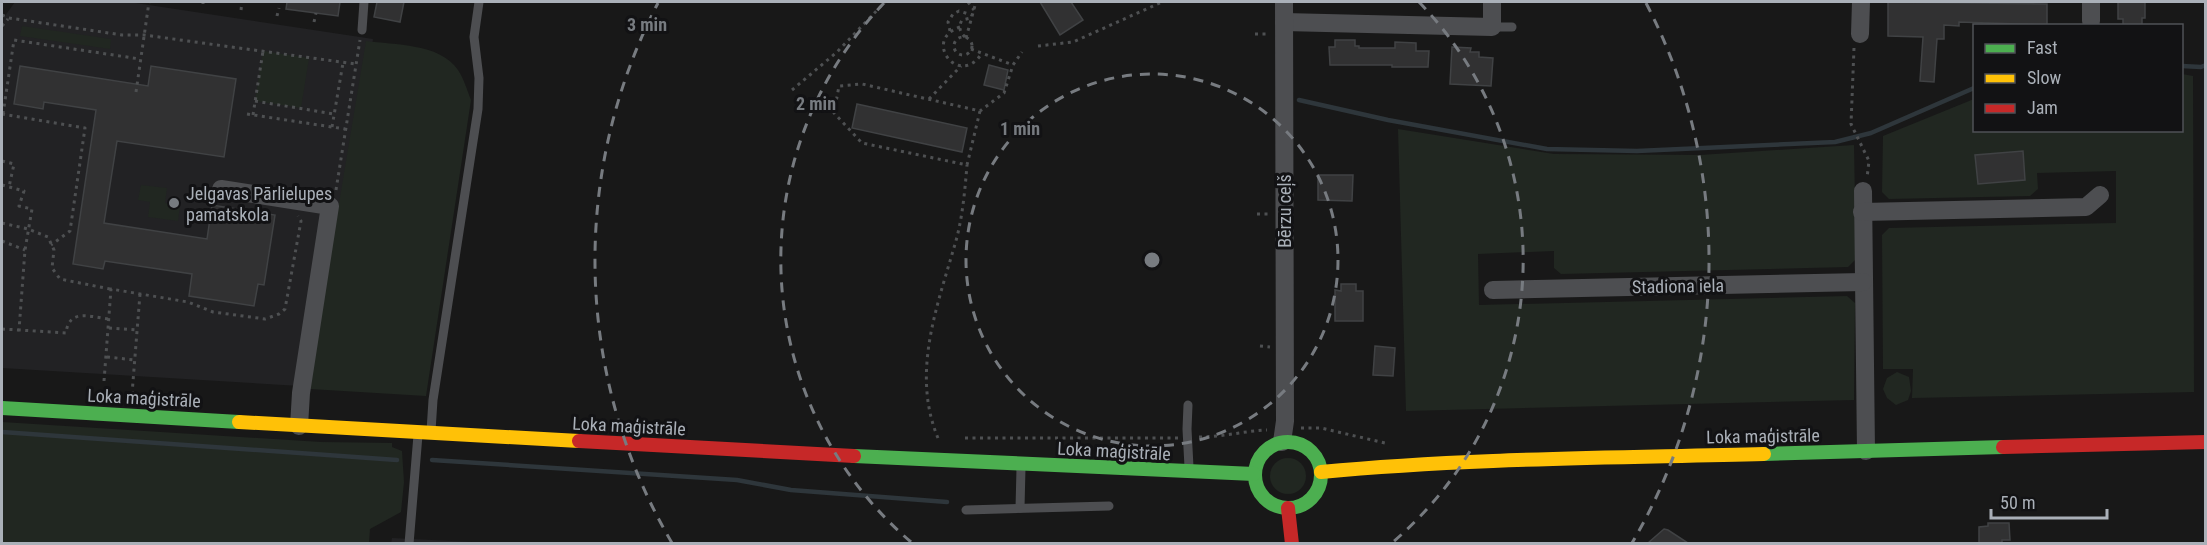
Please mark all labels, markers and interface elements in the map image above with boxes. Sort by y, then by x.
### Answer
text: 3 min [627,14,667,35]
legend [1973,24,2183,132]
text: Fast [2027,37,2058,58]
text: Slow [2027,67,2062,88]
text: 2 min [796,93,836,114]
text: Jam [2027,97,2058,118]
text: 1 min [1000,118,1040,139]
street label: Bērzu ceļš [1274,174,1296,248]
place label: Jelgavas Pārlielupes pamatskola [186,183,332,225]
marker: Jelgavas Pārlielupes pamatskola [167,196,181,210]
centre of rings [1142,250,1162,270]
street label: Stadiona iela [1632,275,1724,297]
street label: Loka maģistrāle [87,385,201,411]
street label: Loka maģistrāle [572,413,686,439]
street label: Loka maģistrāle [1706,425,1820,447]
street label: Loka maģistrāle [1057,438,1171,464]
scale bar [1991,482,2106,520]
text: 50 m [2000,492,2035,513]

